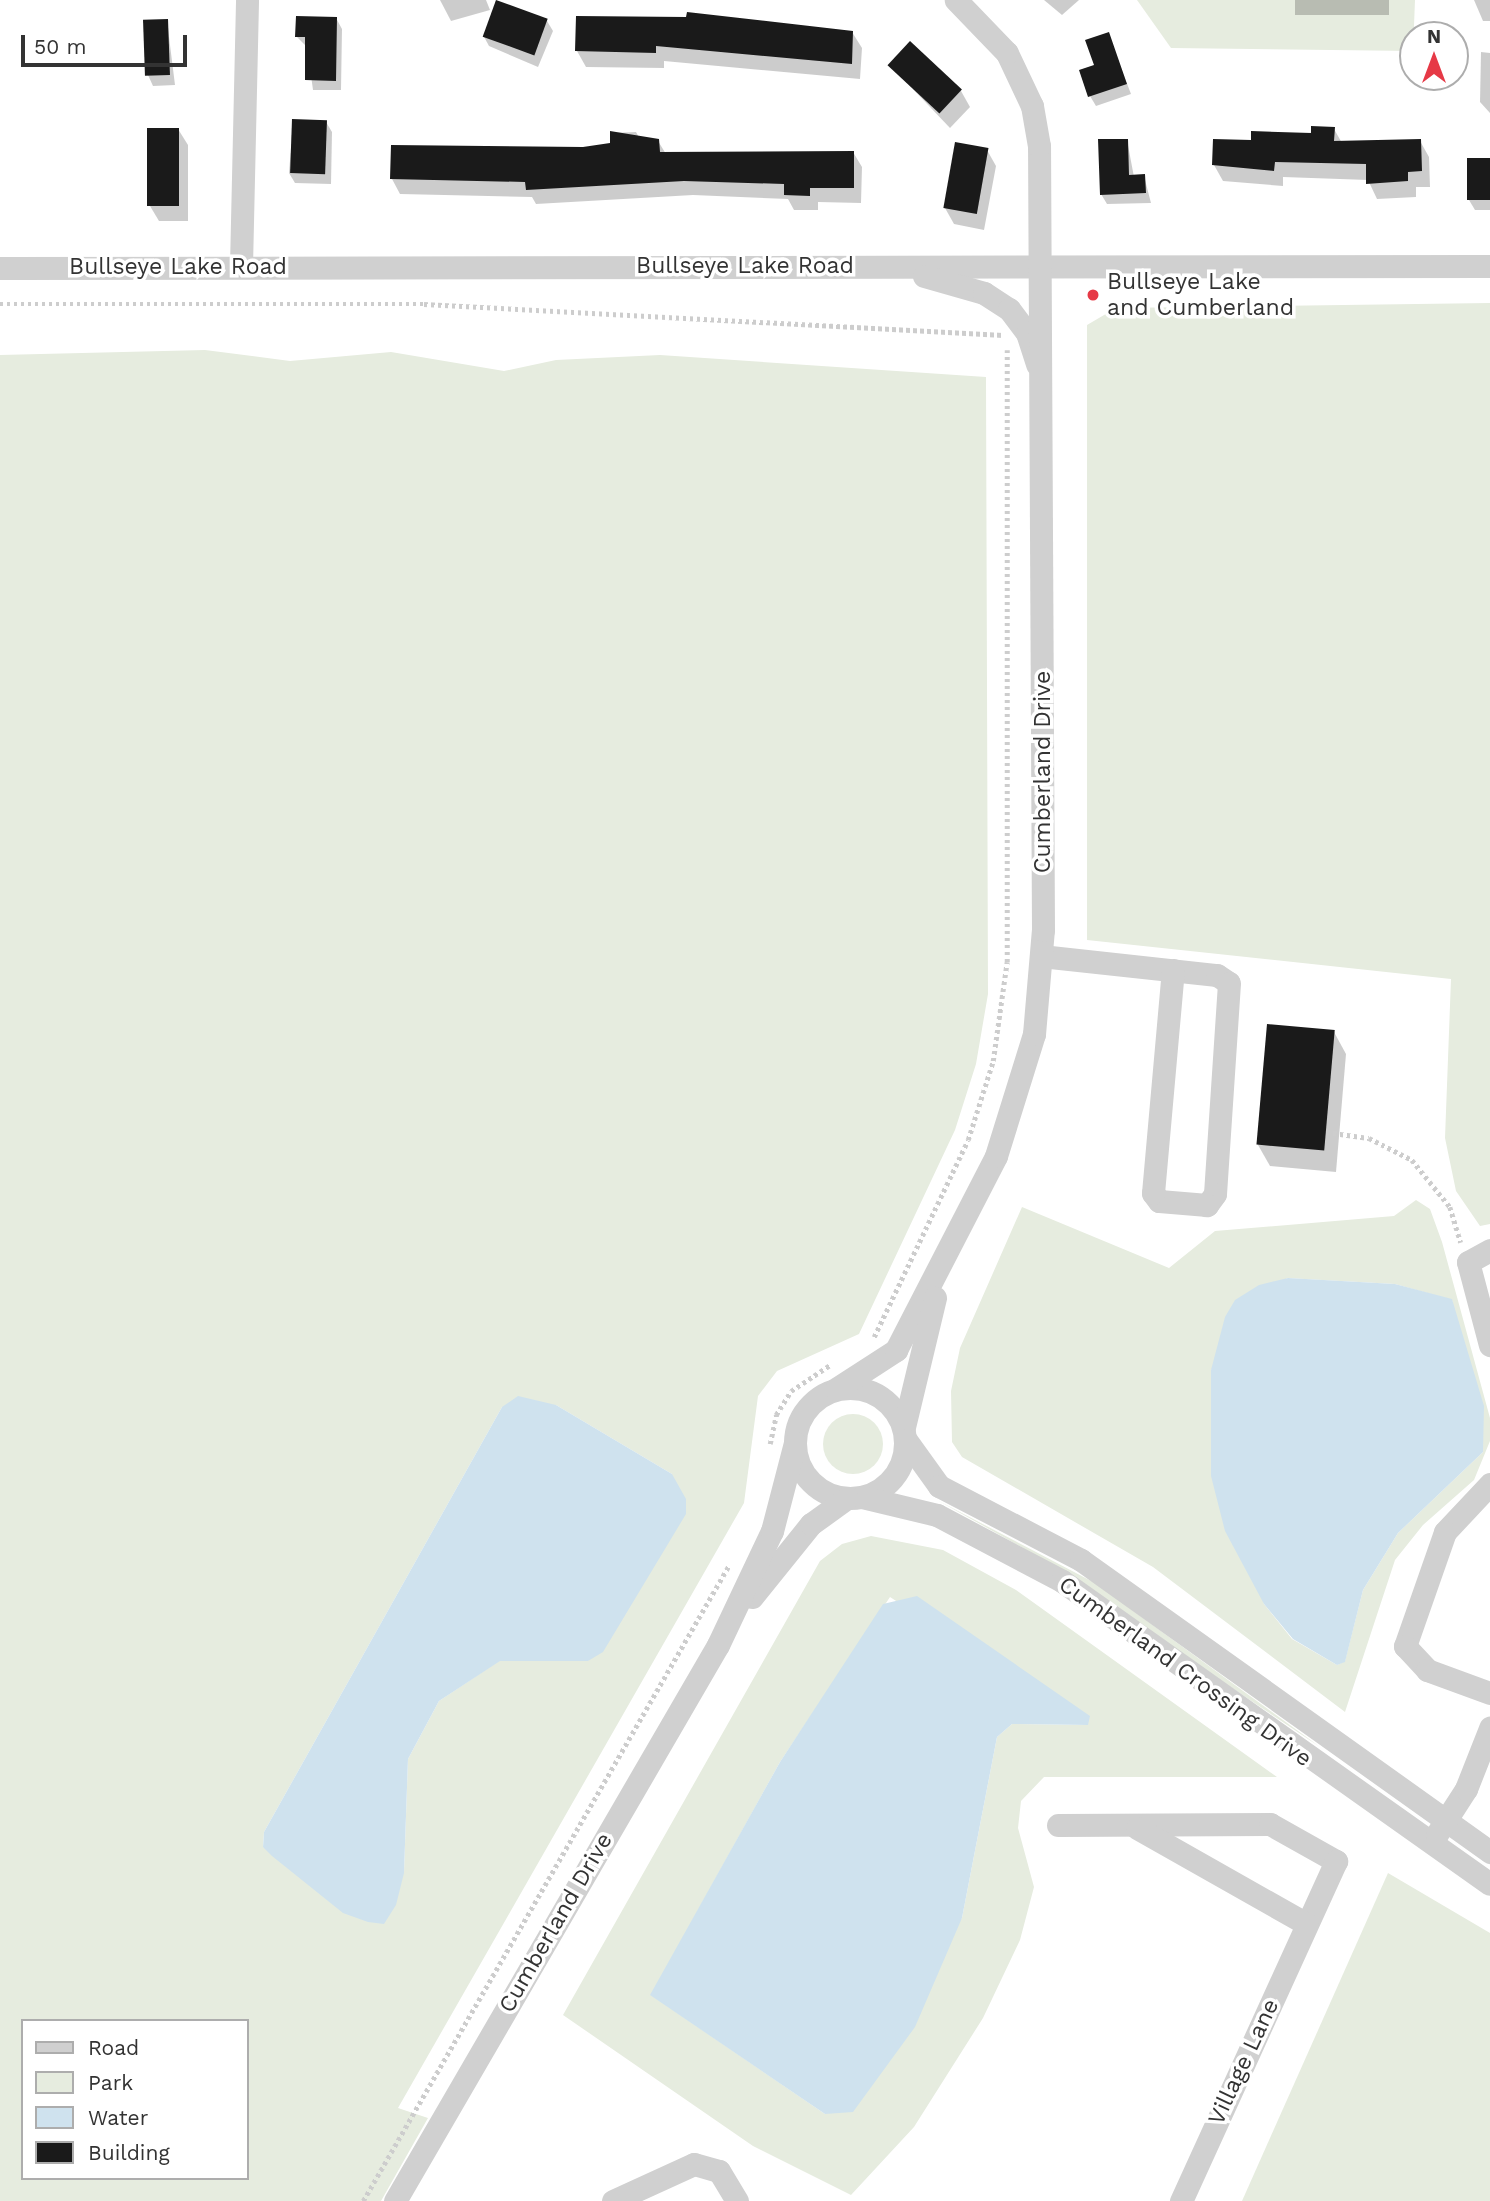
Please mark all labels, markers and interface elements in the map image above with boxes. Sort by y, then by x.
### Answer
scale bar [24,21,191,65]
north arrow [1399,21,1469,91]
text: N [1427,25,1441,48]
text: 50 m [34,34,86,59]
street label: Bullseye Lake Road [636,252,854,280]
street label: Bullseye Lake Road [69,253,287,281]
place label: Bullseye Lake and Cumberland [1107,268,1294,322]
marker: Bullseye Lake and Cumberland [1085,287,1101,303]
street label: Cumberland Drive [1029,671,1057,873]
street label: Cumberland Crossing Drive [1053,1571,1317,1773]
street label: Cumberland Drive [493,1828,619,2018]
street label: Village Lane [1203,1995,1285,2129]
legend [21,2019,248,2180]
text: Road [88,2035,139,2060]
text: Park [88,2070,133,2095]
text: Water [88,2105,148,2130]
text: Building [88,2140,170,2165]

